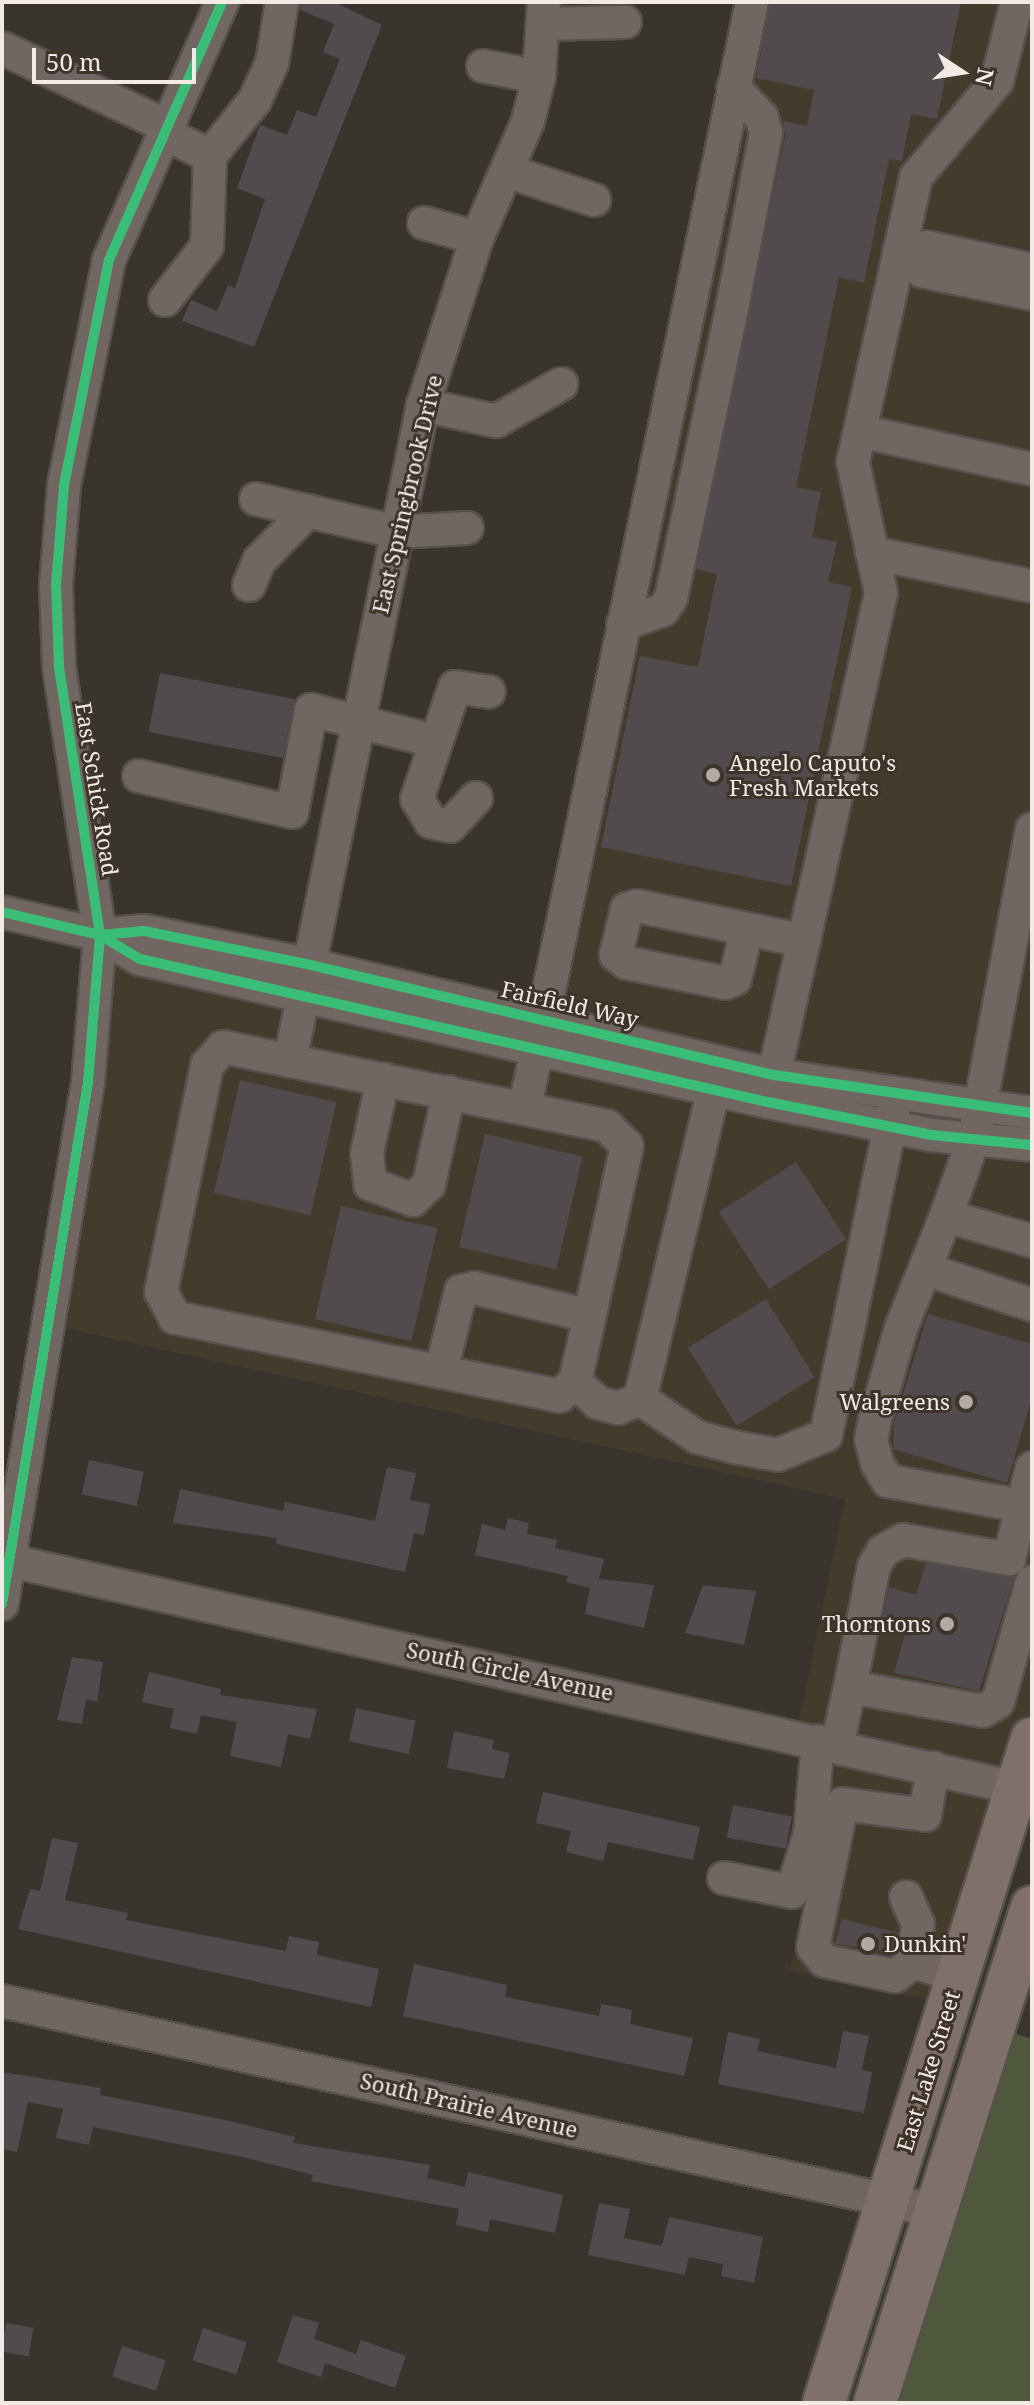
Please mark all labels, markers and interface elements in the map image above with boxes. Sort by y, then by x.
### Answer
scale bar [36,32,200,82]
north arrow [922,32,1002,112]
text: 50 m [46,45,102,78]
text: N [969,65,1002,89]
street label: East Springbrook Drive [367,372,447,616]
street label: East Schick Road [70,700,124,878]
place label: Angelo Caputo's Fresh Markets [729,749,896,800]
marker: Angelo Caputo's Fresh Markets [704,766,722,784]
street label: Fairfield Way [499,975,641,1033]
place label: Walgreens [839,1389,950,1415]
marker: Walgreens [957,1393,975,1411]
place label: Thorntons [822,1611,931,1637]
marker: Thorntons [938,1615,956,1633]
street label: South Circle Avenue [404,1636,616,1706]
place label: Dunkin' [884,1931,966,1957]
marker: Dunkin' [859,1935,877,1953]
street label: East Lake Street [891,1987,965,2155]
street label: South Prairie Avenue [358,2067,580,2143]

